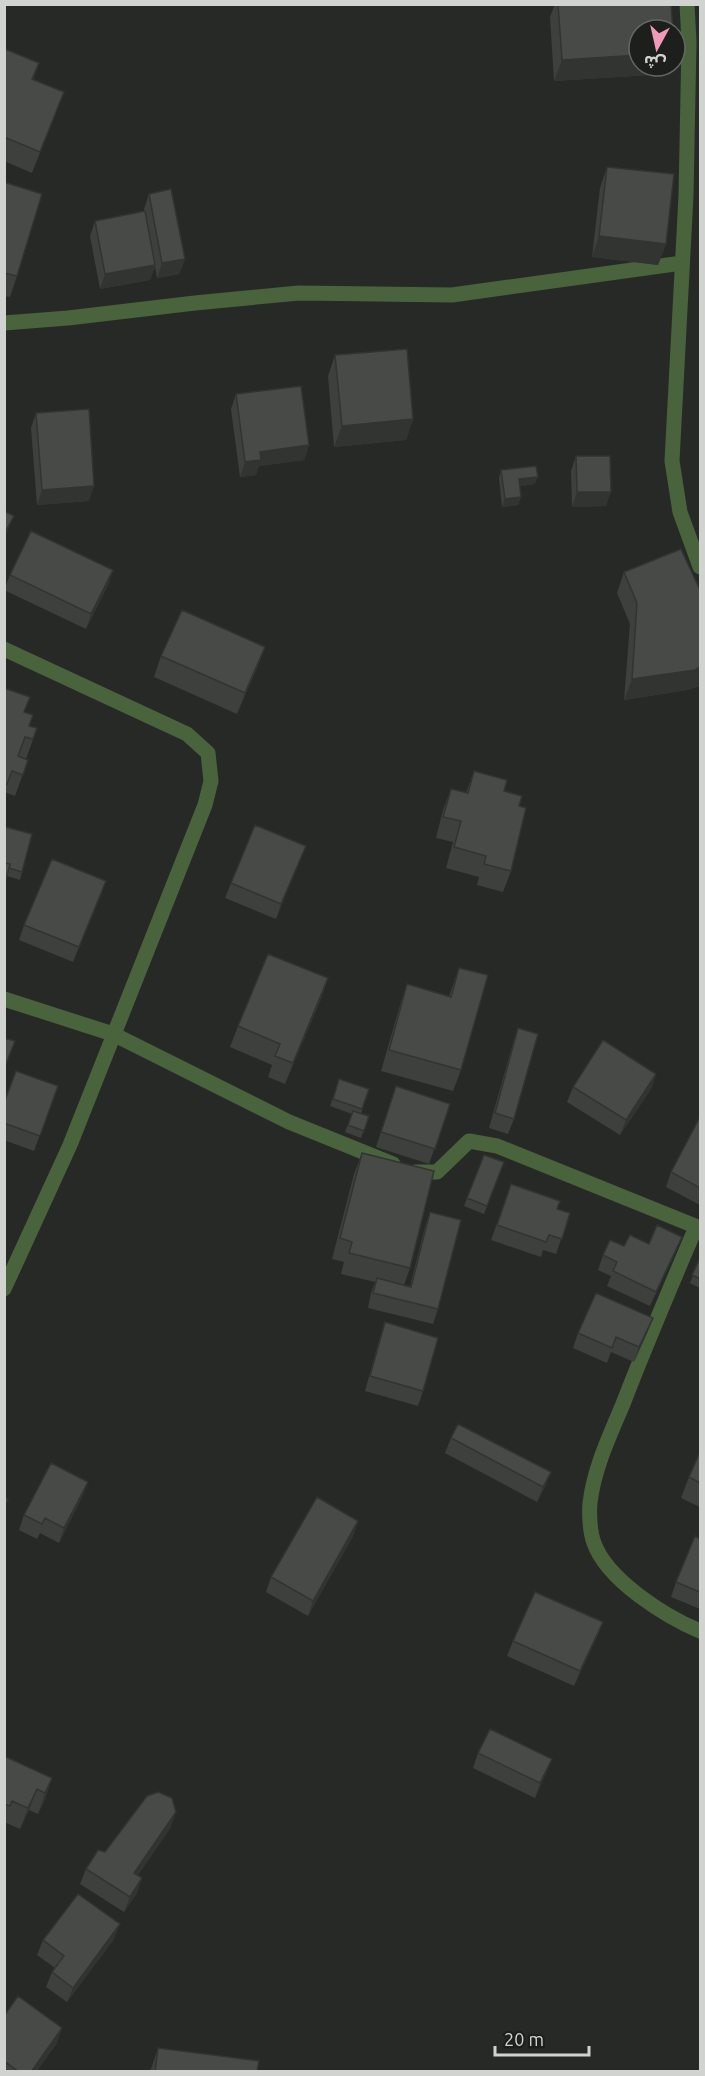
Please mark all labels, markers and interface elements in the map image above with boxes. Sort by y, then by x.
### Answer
north arrow [627,18,687,78]
text: ش [643,51,667,73]
scale bar [495,2019,590,2057]
text: 20 m [504,2029,544,2049]

